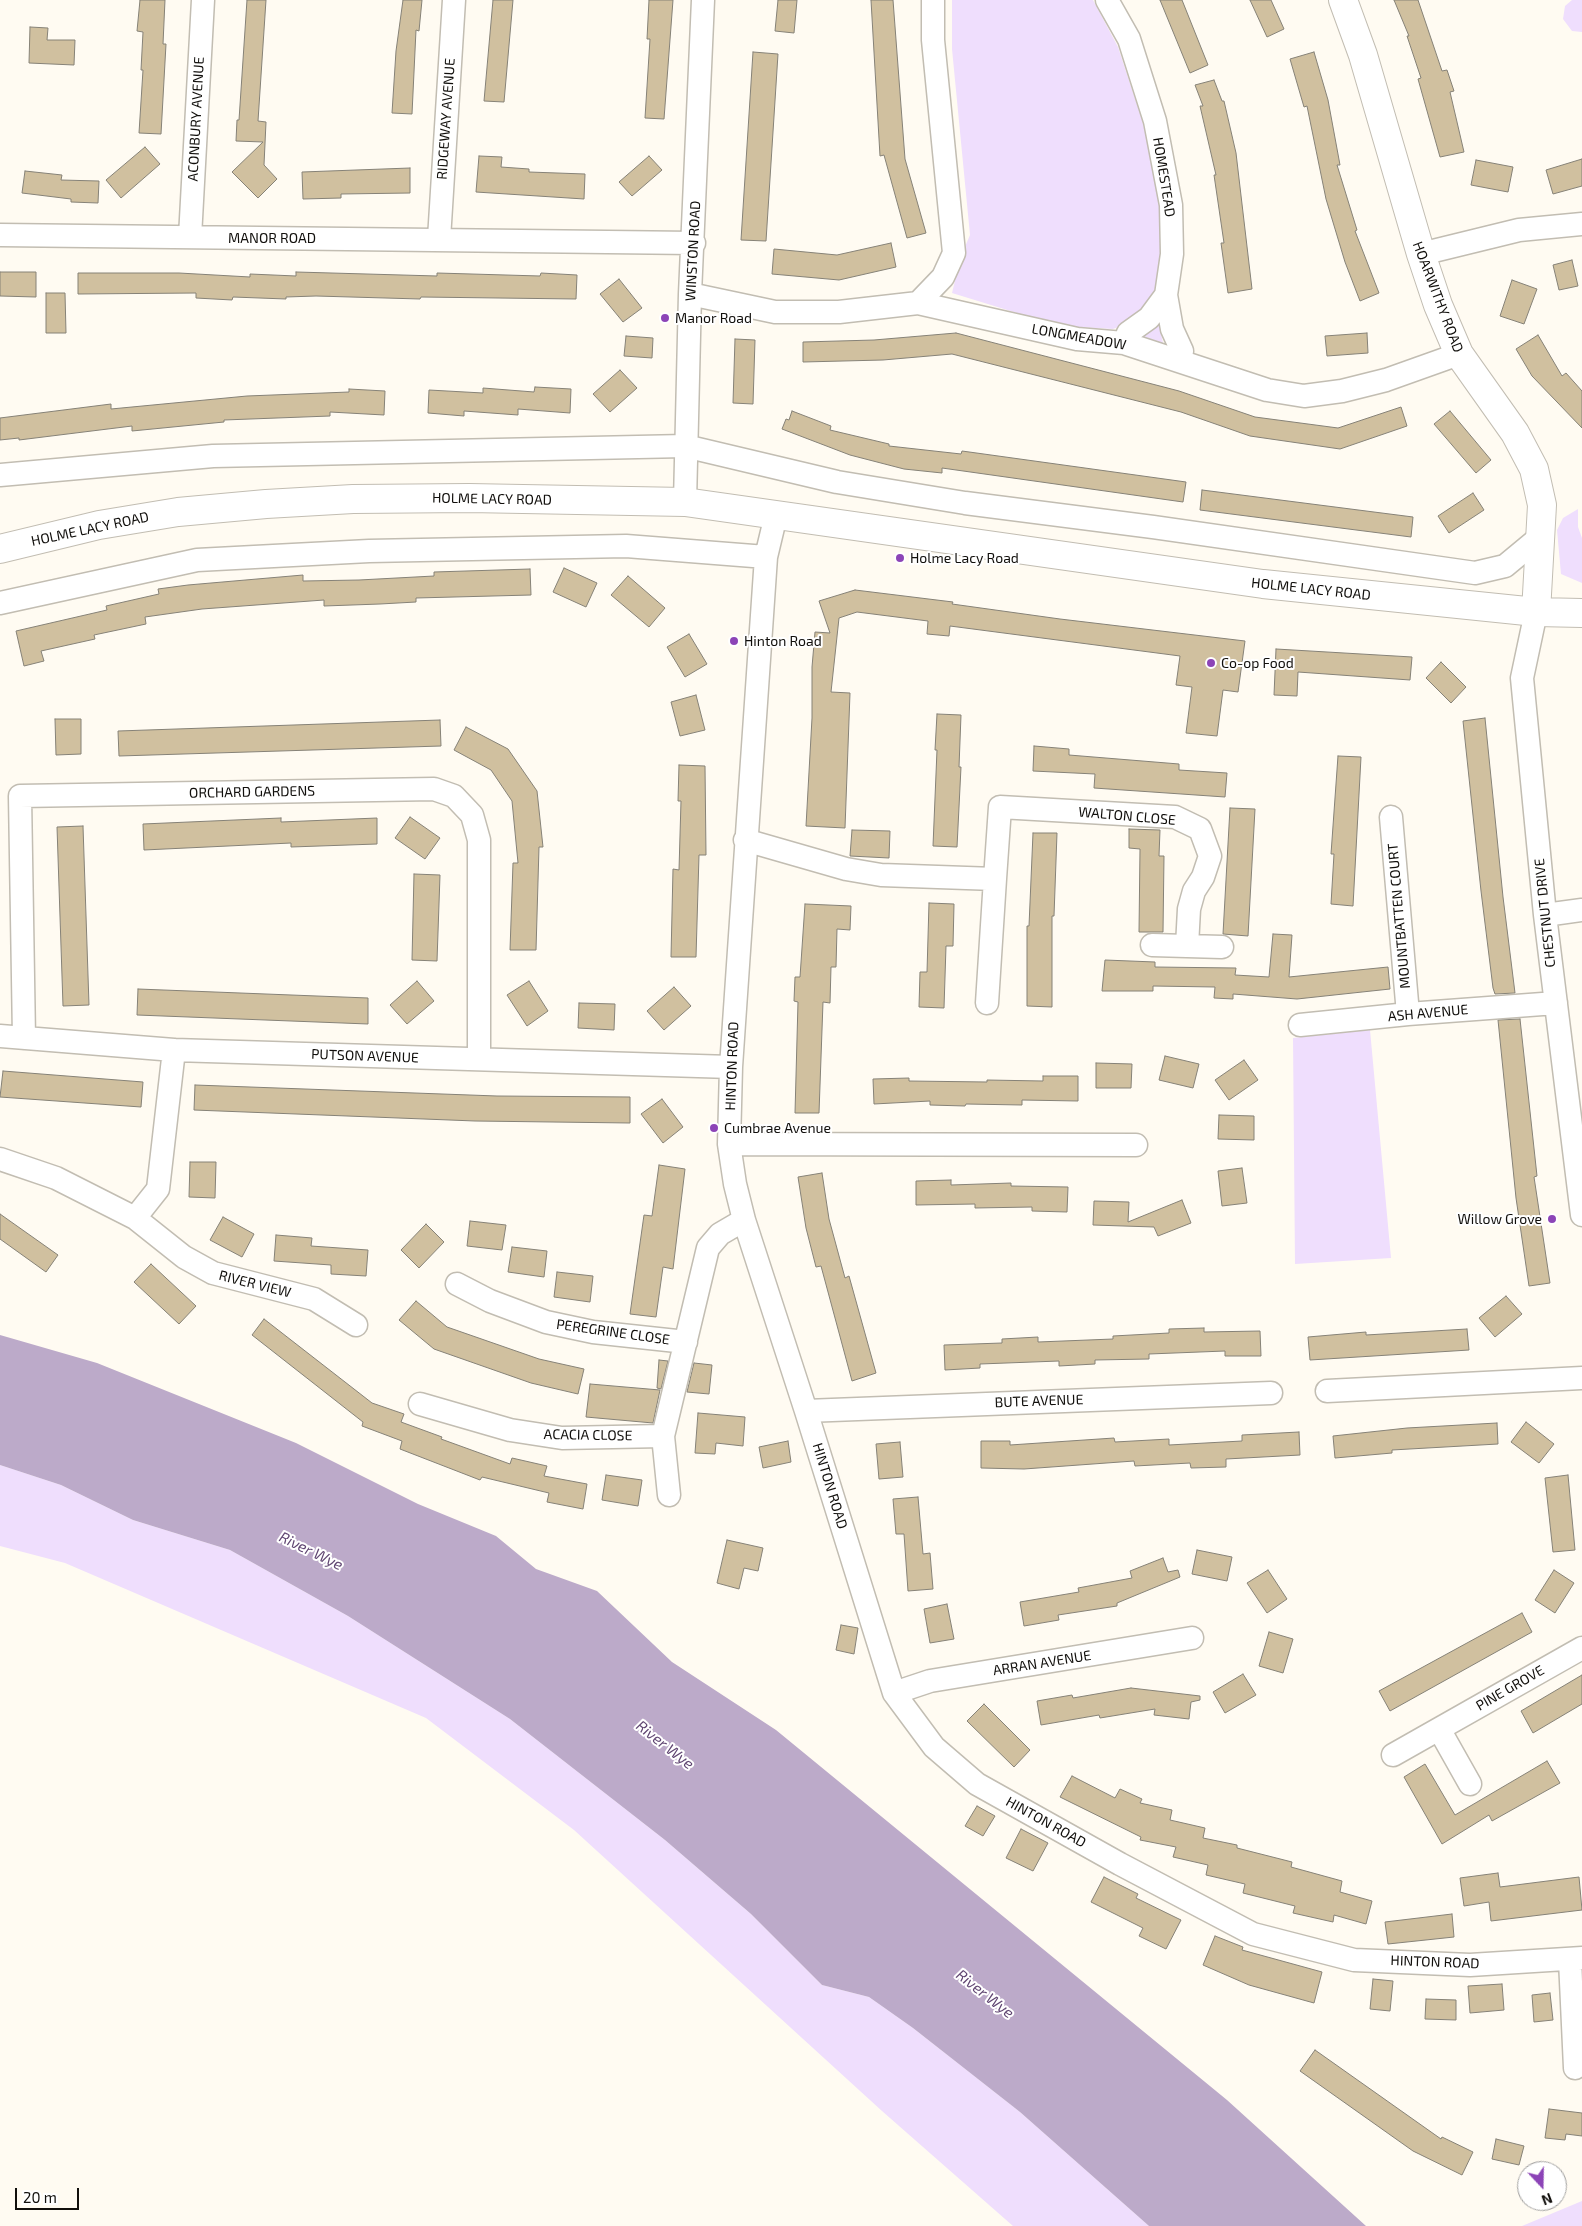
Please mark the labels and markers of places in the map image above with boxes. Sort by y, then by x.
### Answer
place label: Manor Road [675,310,752,326]
marker: Manor Road [659,312,671,324]
place label: Holme Lacy Road [910,550,1019,566]
marker: Holme Lacy Road [894,552,906,564]
place label: Hinton Road [744,633,822,649]
marker: Hinton Road [728,635,740,647]
place label: Co-op Food [1221,655,1294,671]
marker: Co-op Food [1205,657,1217,669]
place label: Cumbrae Avenue [724,1120,831,1136]
marker: Cumbrae Avenue [708,1122,720,1134]
place label: Willow Grove [1457,1211,1542,1227]
marker: Willow Grove [1546,1213,1558,1225]

